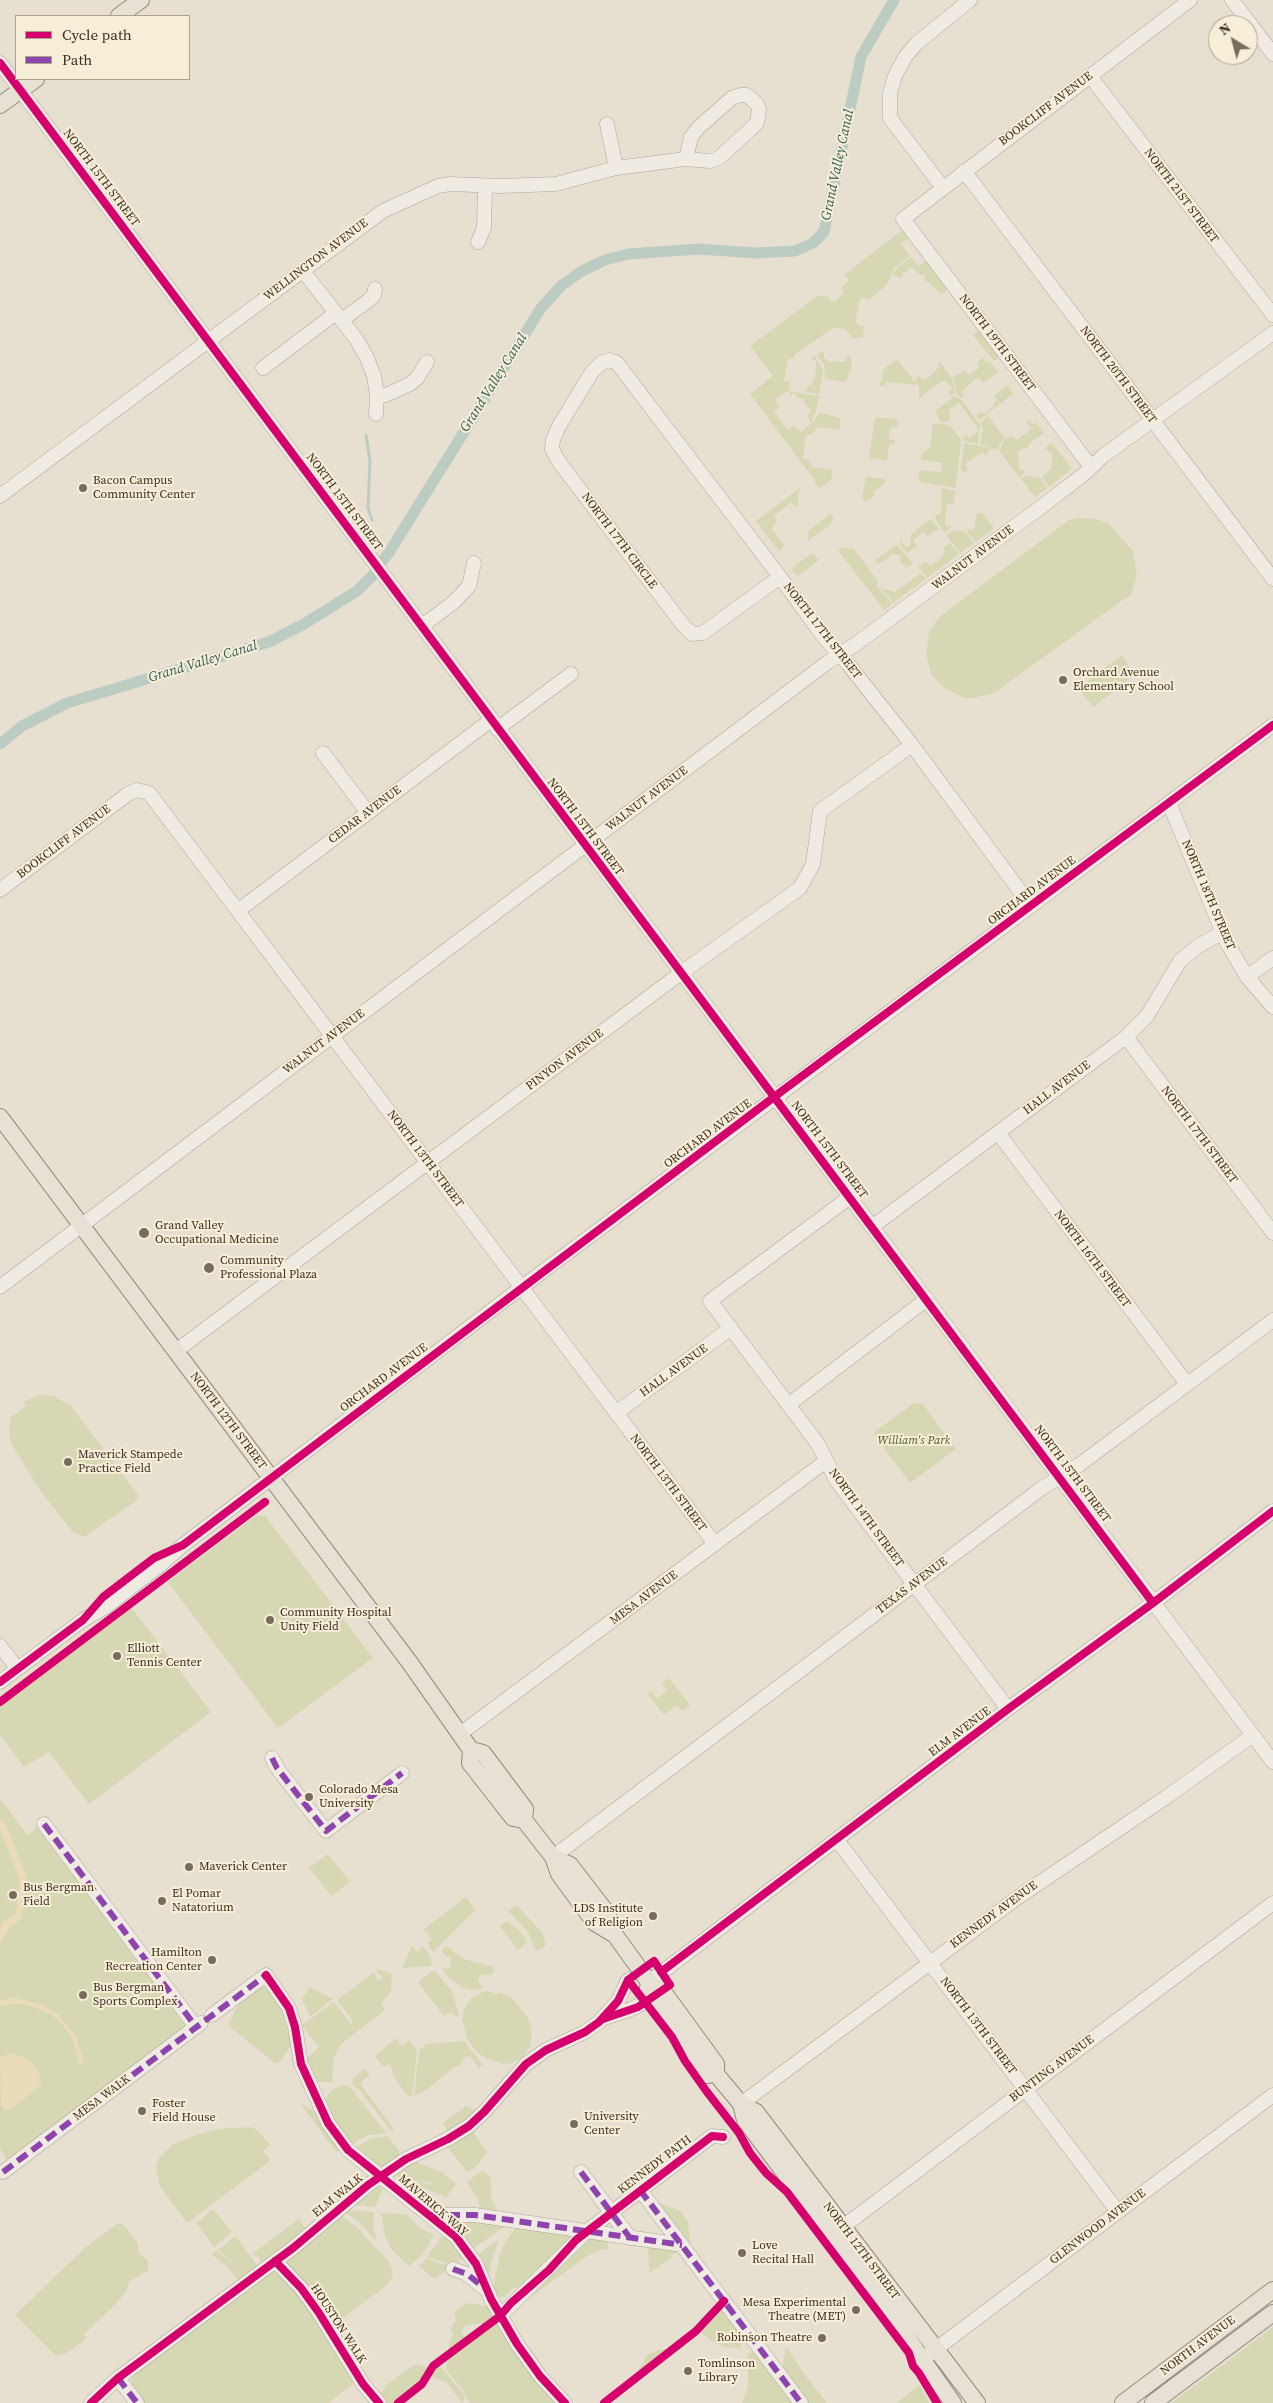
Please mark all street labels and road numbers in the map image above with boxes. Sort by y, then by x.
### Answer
street label: BOOKCLIFF AVENUE [996,69,1096,149]
street label: NORTH 15TH STREET [60,127,142,229]
street label: NORTH 21ST STREET [1141,146,1221,246]
street label: WELLINGTON AVENUE [261,216,371,304]
street label: NORTH 19TH STREET [956,292,1038,394]
street label: NORTH 20TH STREET [1077,324,1159,426]
street label: NORTH 15TH STREET [303,451,385,553]
street label: NORTH 17TH CIRCLE [578,490,660,592]
street label: WALNUT AVENUE [929,523,1017,593]
street label: NORTH 17TH STREET [780,580,864,682]
street label: WALNUT AVENUE [603,764,691,834]
street label: NORTH 15TH STREET [544,776,626,878]
street label: CEDAR AVENUE [326,783,404,847]
street label: BOOKCLIFF AVENUE [14,802,114,882]
street label: NORTH 18TH STREET [1178,838,1238,952]
street label: ORCHARD AVENUE [985,853,1079,929]
street label: WALNUT AVENUE [280,1007,368,1077]
street label: PINYON AVENUE [523,1026,607,1094]
street label: HALL AVENUE [1021,1058,1093,1118]
street label: NORTH 17TH STREET [1158,1084,1240,1186]
street label: ORCHARD AVENUE [661,1096,755,1172]
street label: NORTH 15TH STREET [788,1099,870,1201]
street label: NORTH 13TH STREET [384,1108,466,1210]
street label: NORTH 16TH STREET [1051,1208,1133,1310]
street label: ORCHARD AVENUE [337,1340,431,1416]
street label: HALL AVENUE [637,1342,711,1400]
street label: NORTH 12TH STREET [187,1370,269,1472]
street label: NORTH 15TH STREET [1031,1423,1113,1525]
street label: NORTH 13TH STREET [627,1432,709,1534]
street label: NORTH 14TH STREET [825,1466,907,1570]
street label: TEXAS AVENUE [874,1555,950,1617]
street label: MESA AVENUE [607,1568,681,1628]
street label: ELM AVENUE [926,1704,994,1760]
street label: KENNEDY AVENUE [948,1878,1040,1952]
street label: NORTH 13TH STREET [937,1975,1019,2077]
street label: BUNTING AVENUE [1007,2033,1097,2105]
street label: MESA WALK [71,2072,133,2124]
street label: KENNEDY PATH [615,2133,695,2197]
street label: ELM WALK [310,2171,366,2221]
street label: MAVERICK WAY [395,2172,471,2240]
street label: GLENWOOD AVENUE [1047,2186,1149,2268]
street label: NORTH 12TH STREET [820,2200,902,2302]
street label: HOUSTON WALK [307,2282,369,2366]
street label: NORTH AVENUE [1158,2313,1238,2379]

